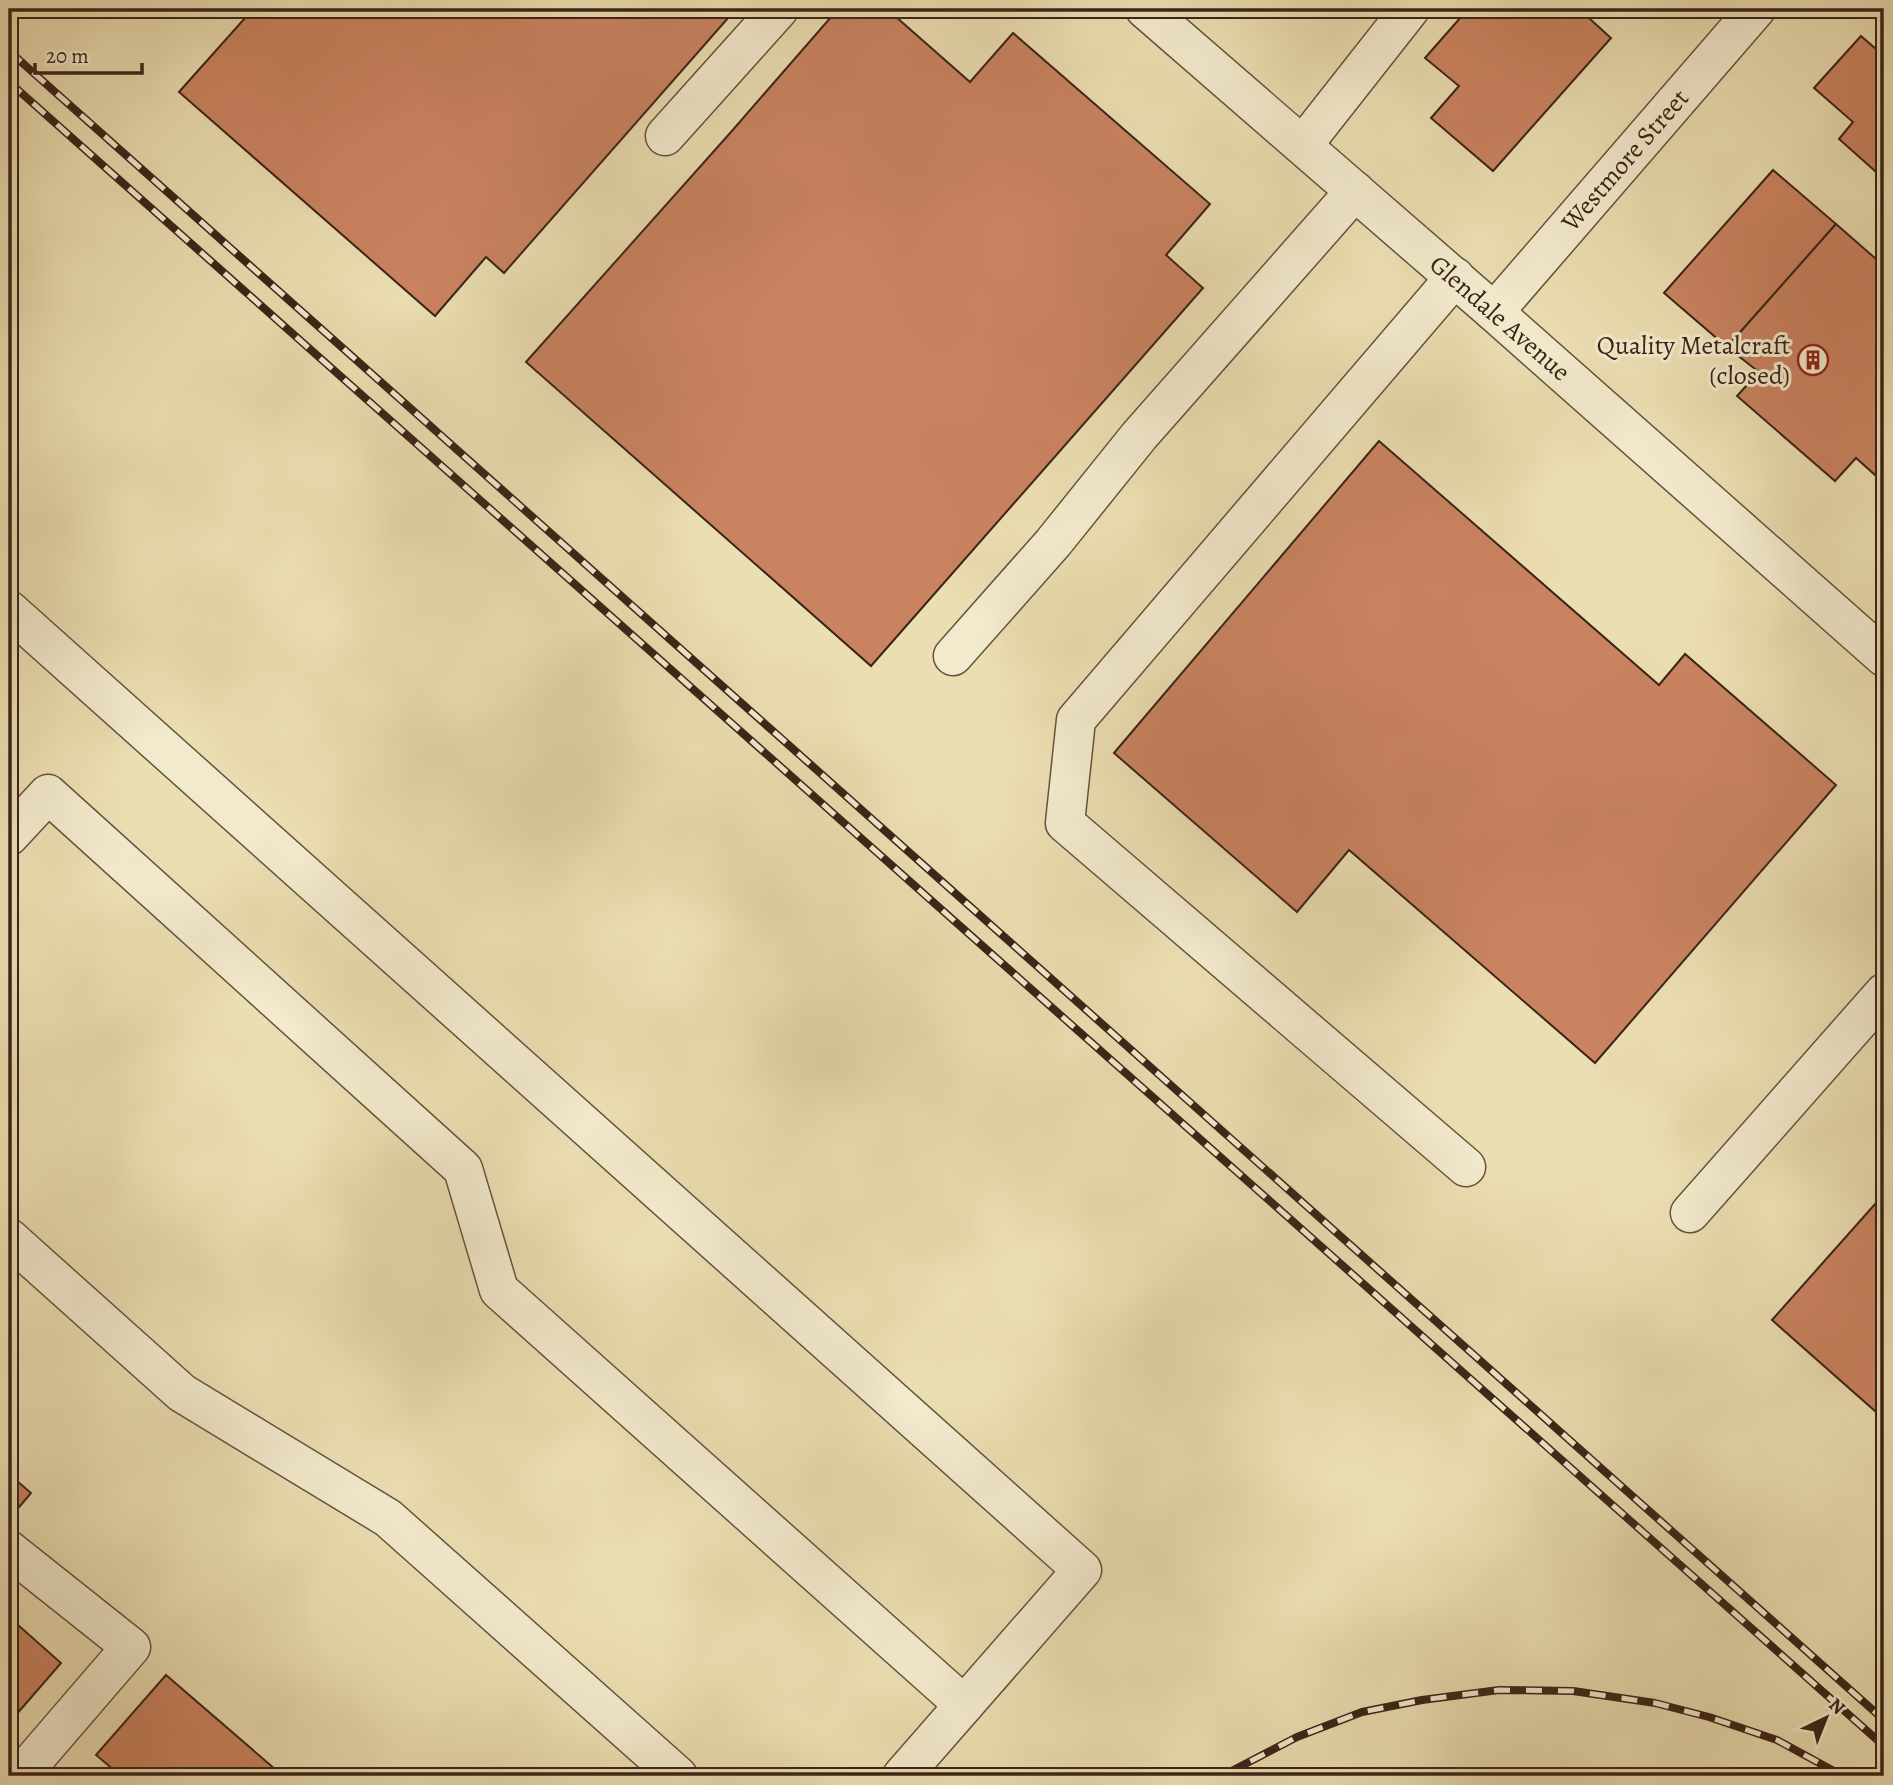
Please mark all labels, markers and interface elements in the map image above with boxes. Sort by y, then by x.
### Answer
scale bar [35,32,142,76]
text: 20 m [46,42,89,70]
street label: Westmore Street [1553,81,1697,239]
street label: Glendale Avenue [1422,247,1578,389]
place label: Quality Metalcraft (closed) [1597,328,1790,393]
building icon: Quality Metalcraft (closed) [1796,343,1830,377]
north arrow [1792,1684,1862,1754]
text: N [1823,1692,1851,1721]

